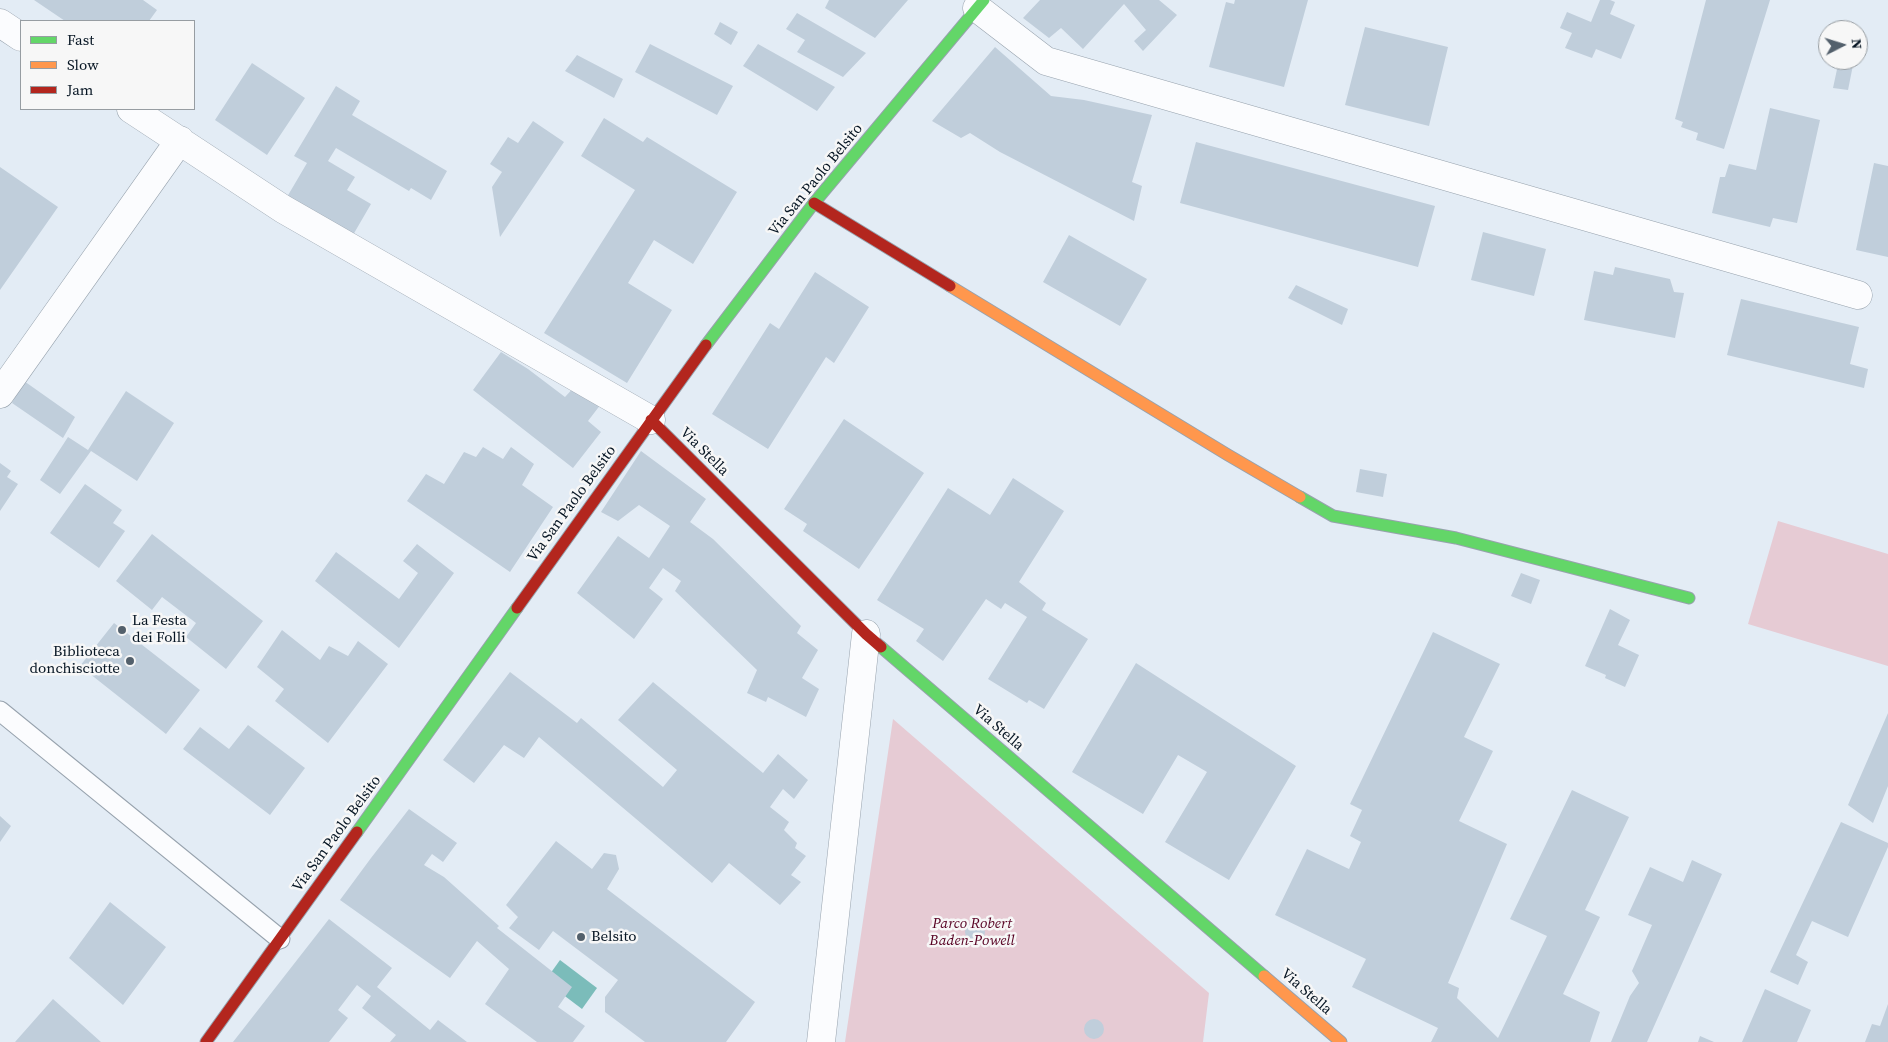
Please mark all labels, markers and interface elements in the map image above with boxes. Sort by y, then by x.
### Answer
legend [20,20,195,110]
north arrow [1818,20,1868,70]
text: Fast [67,29,94,50]
text: N [1847,38,1867,50]
text: Slow [67,54,99,75]
text: Jam [67,79,93,100]
street label: Via San Paolo Belsito [765,120,867,240]
street label: Via Stella [676,424,732,480]
street label: Via San Paolo Belsito [524,442,620,566]
place label: La Festa dei Folli [132,612,187,647]
marker: La Festa dei Folli [116,624,128,636]
place label: Biblioteca donchisciotte [30,643,120,678]
marker: Biblioteca donchisciotte [124,655,136,667]
street label: Via Stella [969,701,1027,755]
street label: Via San Paolo Belsito [289,772,385,896]
park label: Parco Robert Baden-Powell [929,915,1015,950]
place label: Belsito [591,928,636,946]
marker: Belsito [575,931,587,943]
street label: Via Stella [1277,965,1335,1019]

